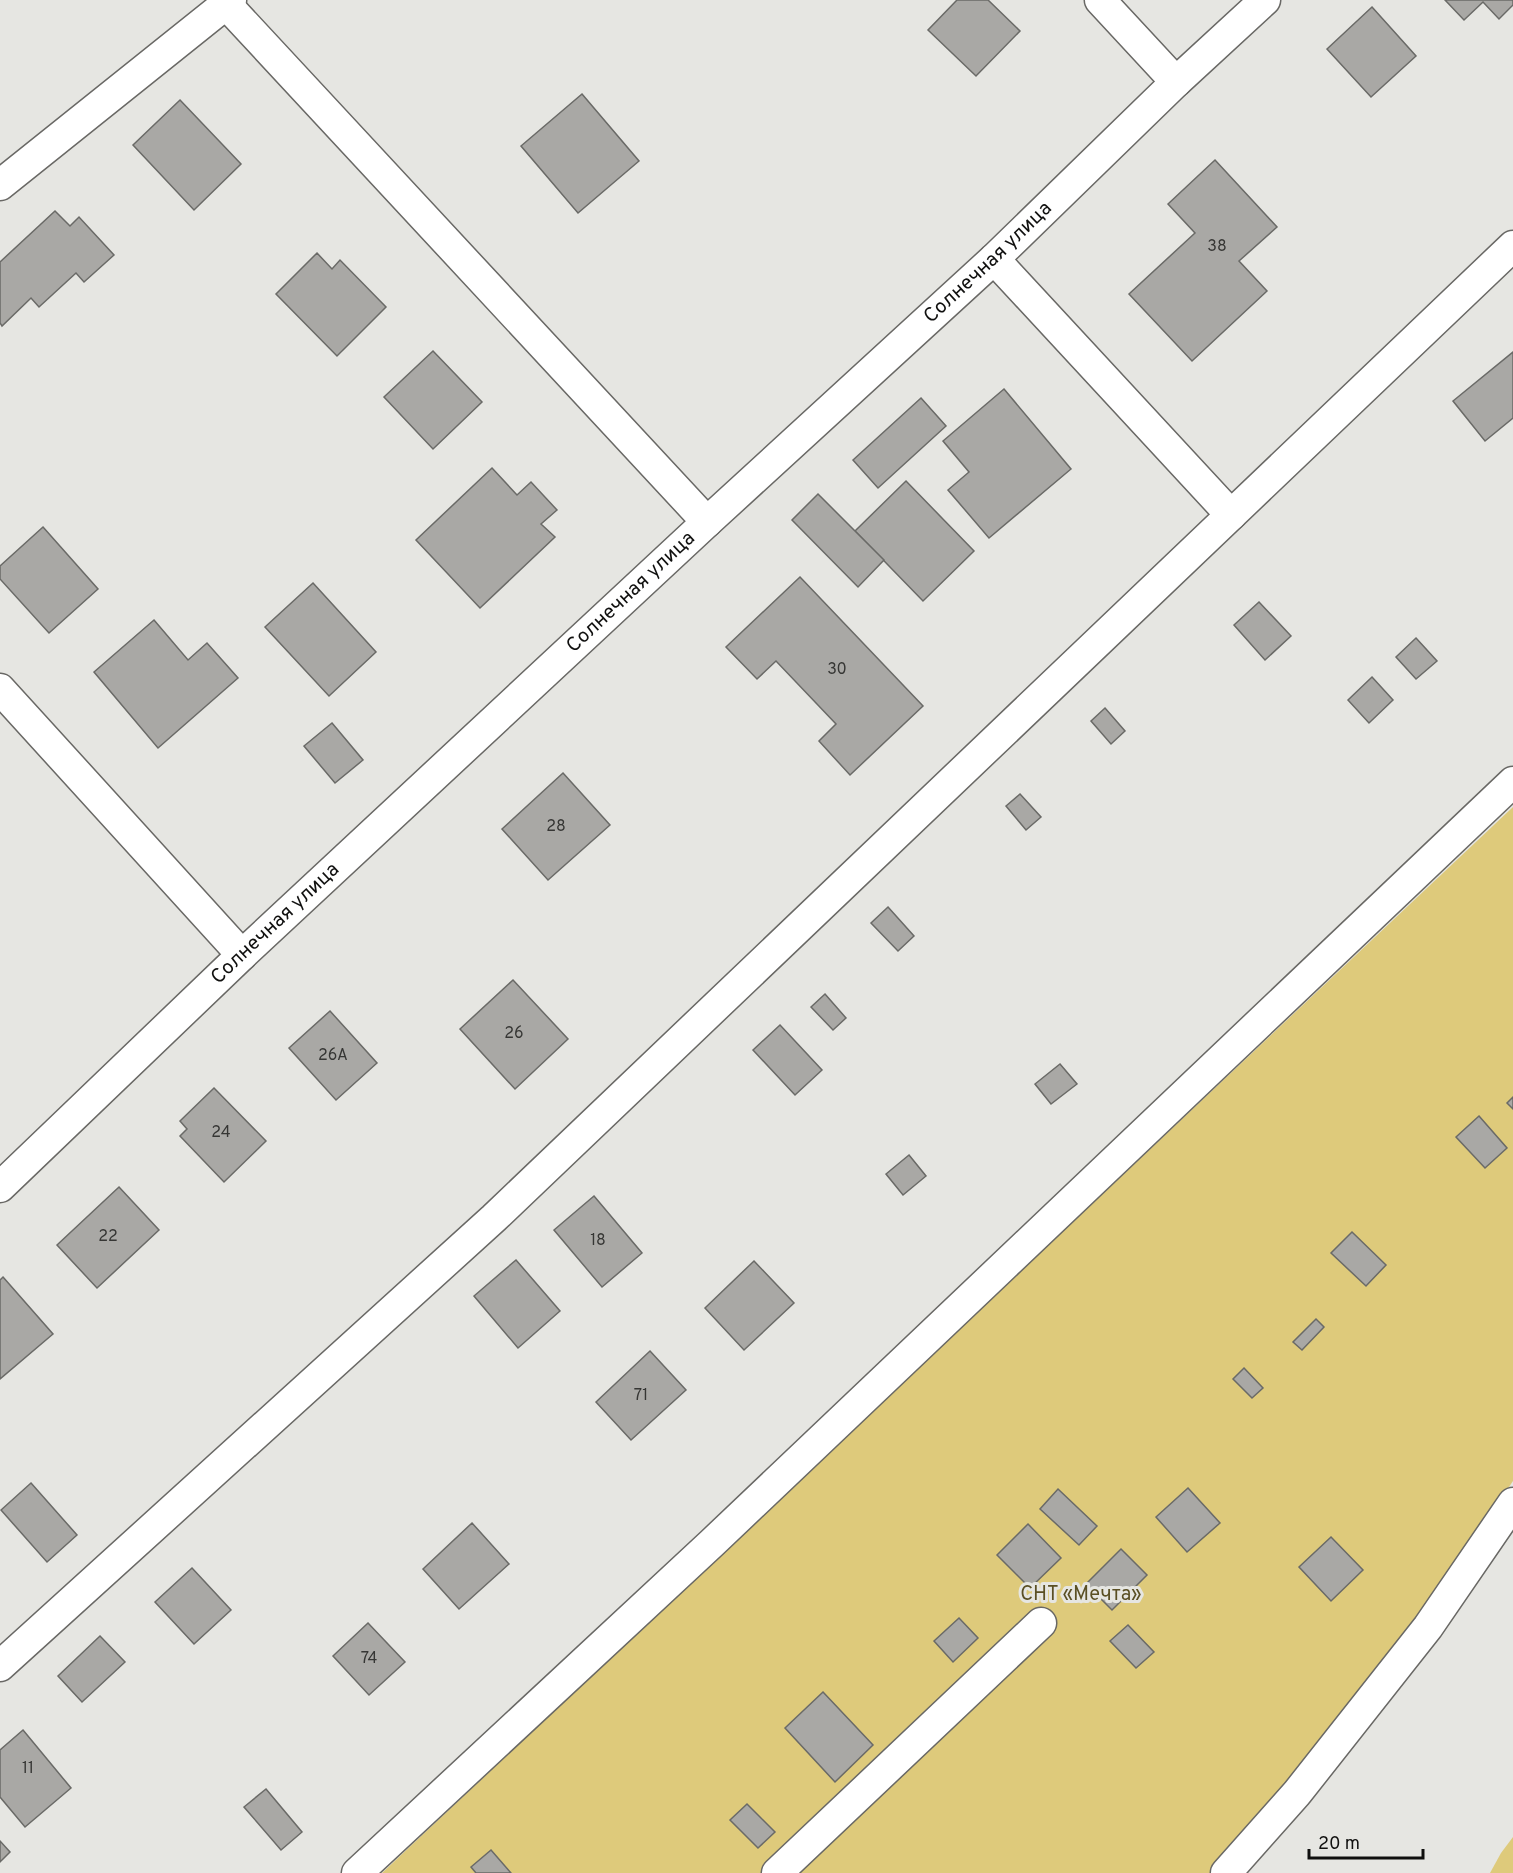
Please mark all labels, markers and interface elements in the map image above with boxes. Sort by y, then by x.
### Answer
street label: Солнечная улица [919,196,1058,330]
house number: 38 [1207,237,1227,257]
street label: Солнечная улица [561,526,701,659]
house number: 30 [827,660,847,680]
house number: 28 [546,817,566,837]
street label: Солнечная улица [206,857,346,991]
house number: 26 [504,1024,524,1044]
house number: 26А [318,1046,348,1066]
house number: 24 [211,1123,231,1143]
house number: 22 [98,1227,118,1247]
house number: 18 [590,1231,606,1251]
house number: 71 [634,1386,648,1406]
park label: СНТ «Мечта» [1020,1582,1142,1608]
house number: 74 [361,1649,377,1669]
house number: 11 [22,1759,34,1779]
scale bar [1309,1822,1423,1860]
text: 20 m [1318,1833,1360,1856]

